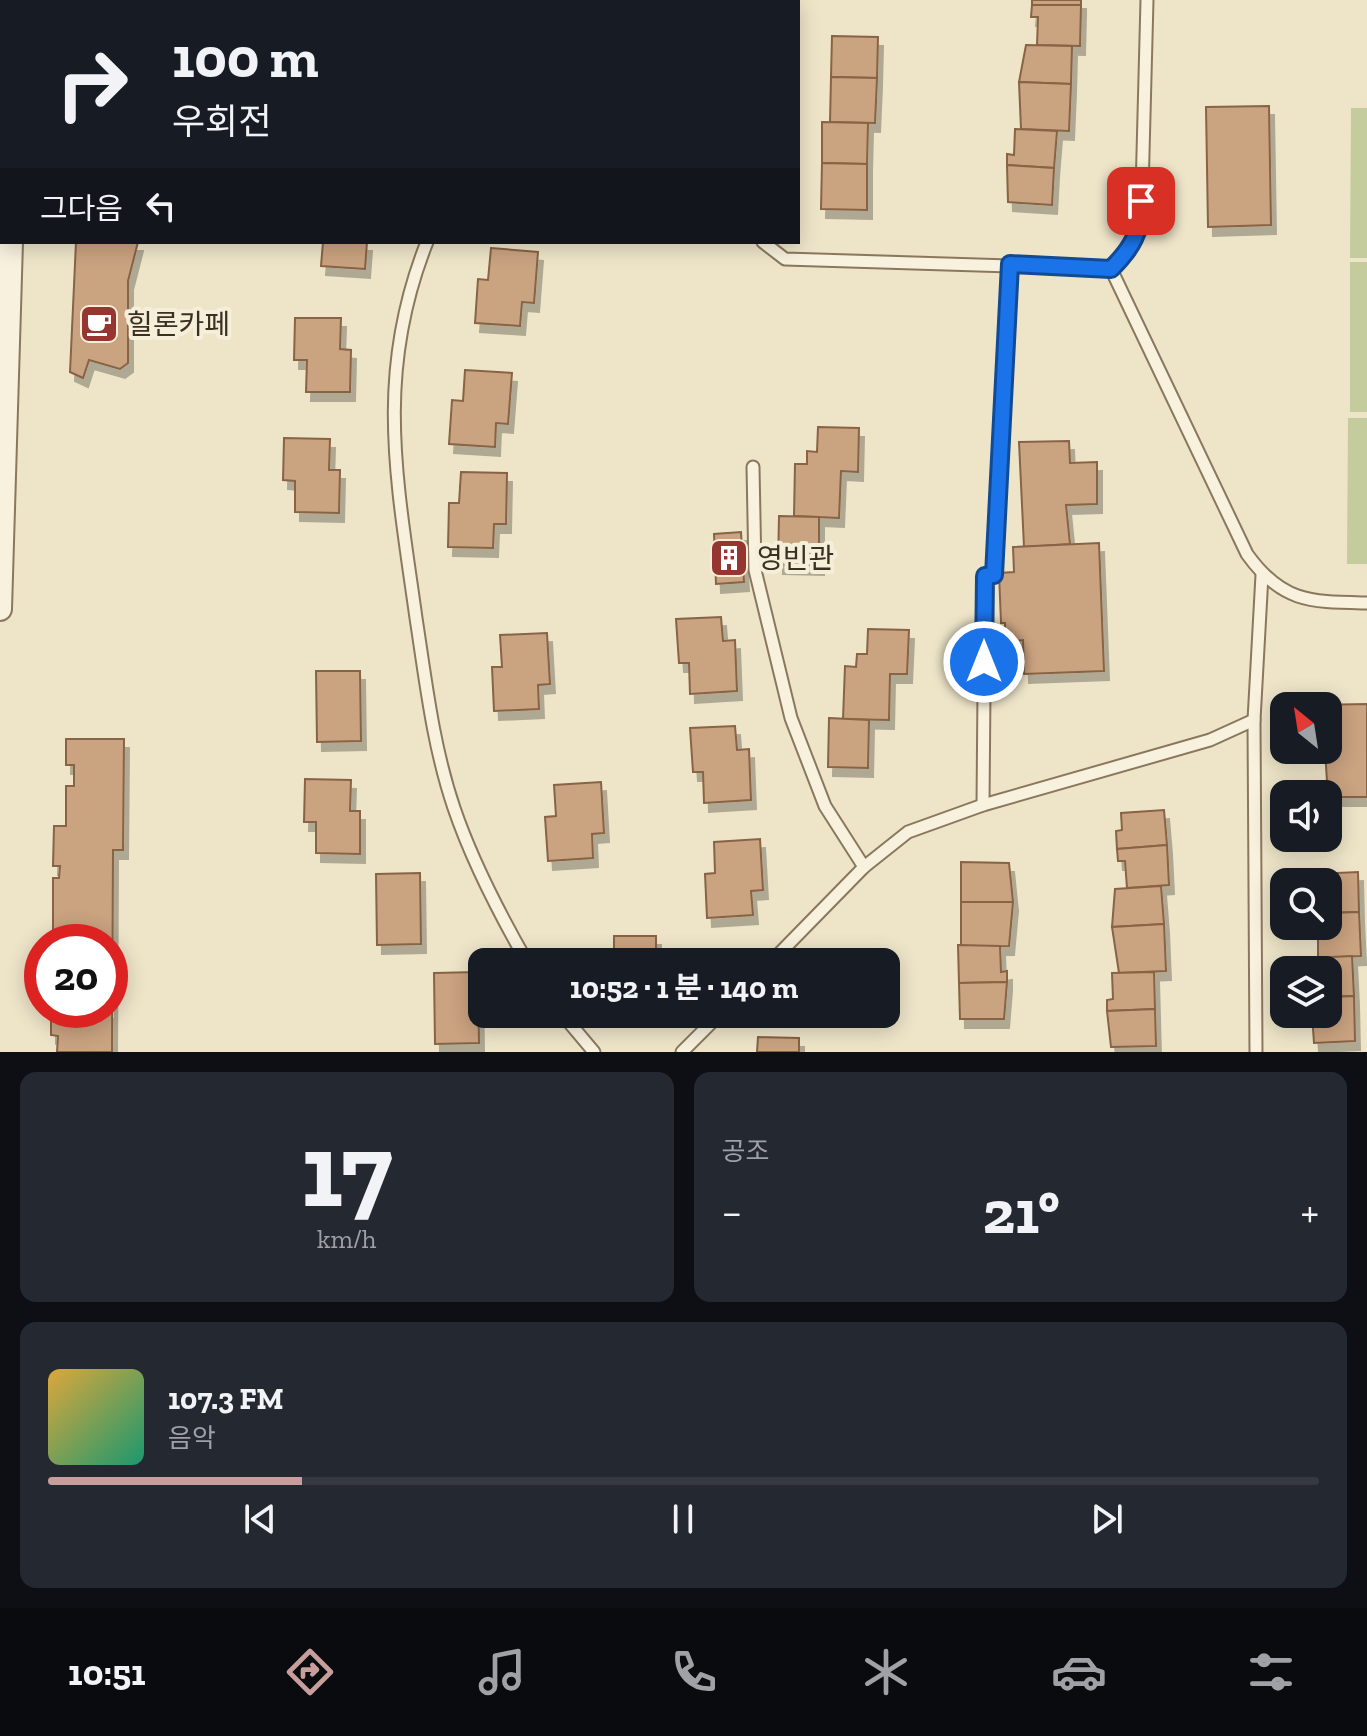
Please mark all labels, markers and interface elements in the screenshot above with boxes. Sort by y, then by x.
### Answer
text: 100 m [172,24,319,91]
icon: right [40,32,144,136]
text: 우회전 [172,100,271,143]
pin [1107,167,1175,235]
icon: arrive [1119,179,1163,223]
icon: left [139,184,183,228]
text: 그다음 [40,191,123,227]
cafe icon: 힐론카페 [78,303,120,345]
place label: 힐론카페 [127,308,230,341]
building icon: 영빈관 [708,537,750,579]
place label: 영빈관 [757,542,834,575]
position arrow [942,620,1026,704]
north arrow [1270,692,1342,764]
map controls [1270,692,1342,1028]
button: sound [1270,780,1342,852]
button: search [1270,868,1342,940]
speed limit sign: 20 [24,924,128,1028]
button: layers [1270,956,1342,1028]
text: 10:52 · 1 분 · 140 m [570,970,798,1006]
text: 17 [301,1108,392,1233]
text: 공조 [722,1135,769,1167]
text: 21° [983,1176,1060,1248]
text: − [722,1185,742,1238]
text: + [1300,1185,1319,1238]
text: km/h [317,1223,376,1255]
text: 107.3 FM [168,1381,284,1417]
text: 음악 [168,1422,216,1454]
icon: previous [238,1497,282,1541]
icon: pause [661,1497,705,1541]
icon: next [1085,1497,1129,1541]
icon: directions [282,1644,338,1700]
icon: music [474,1644,530,1700]
icon: phone [666,1644,722,1700]
icon: climate [858,1644,914,1700]
icon: car [1051,1644,1107,1700]
icon: filters [1243,1644,1299,1700]
text: 10:51 [68,1651,146,1694]

